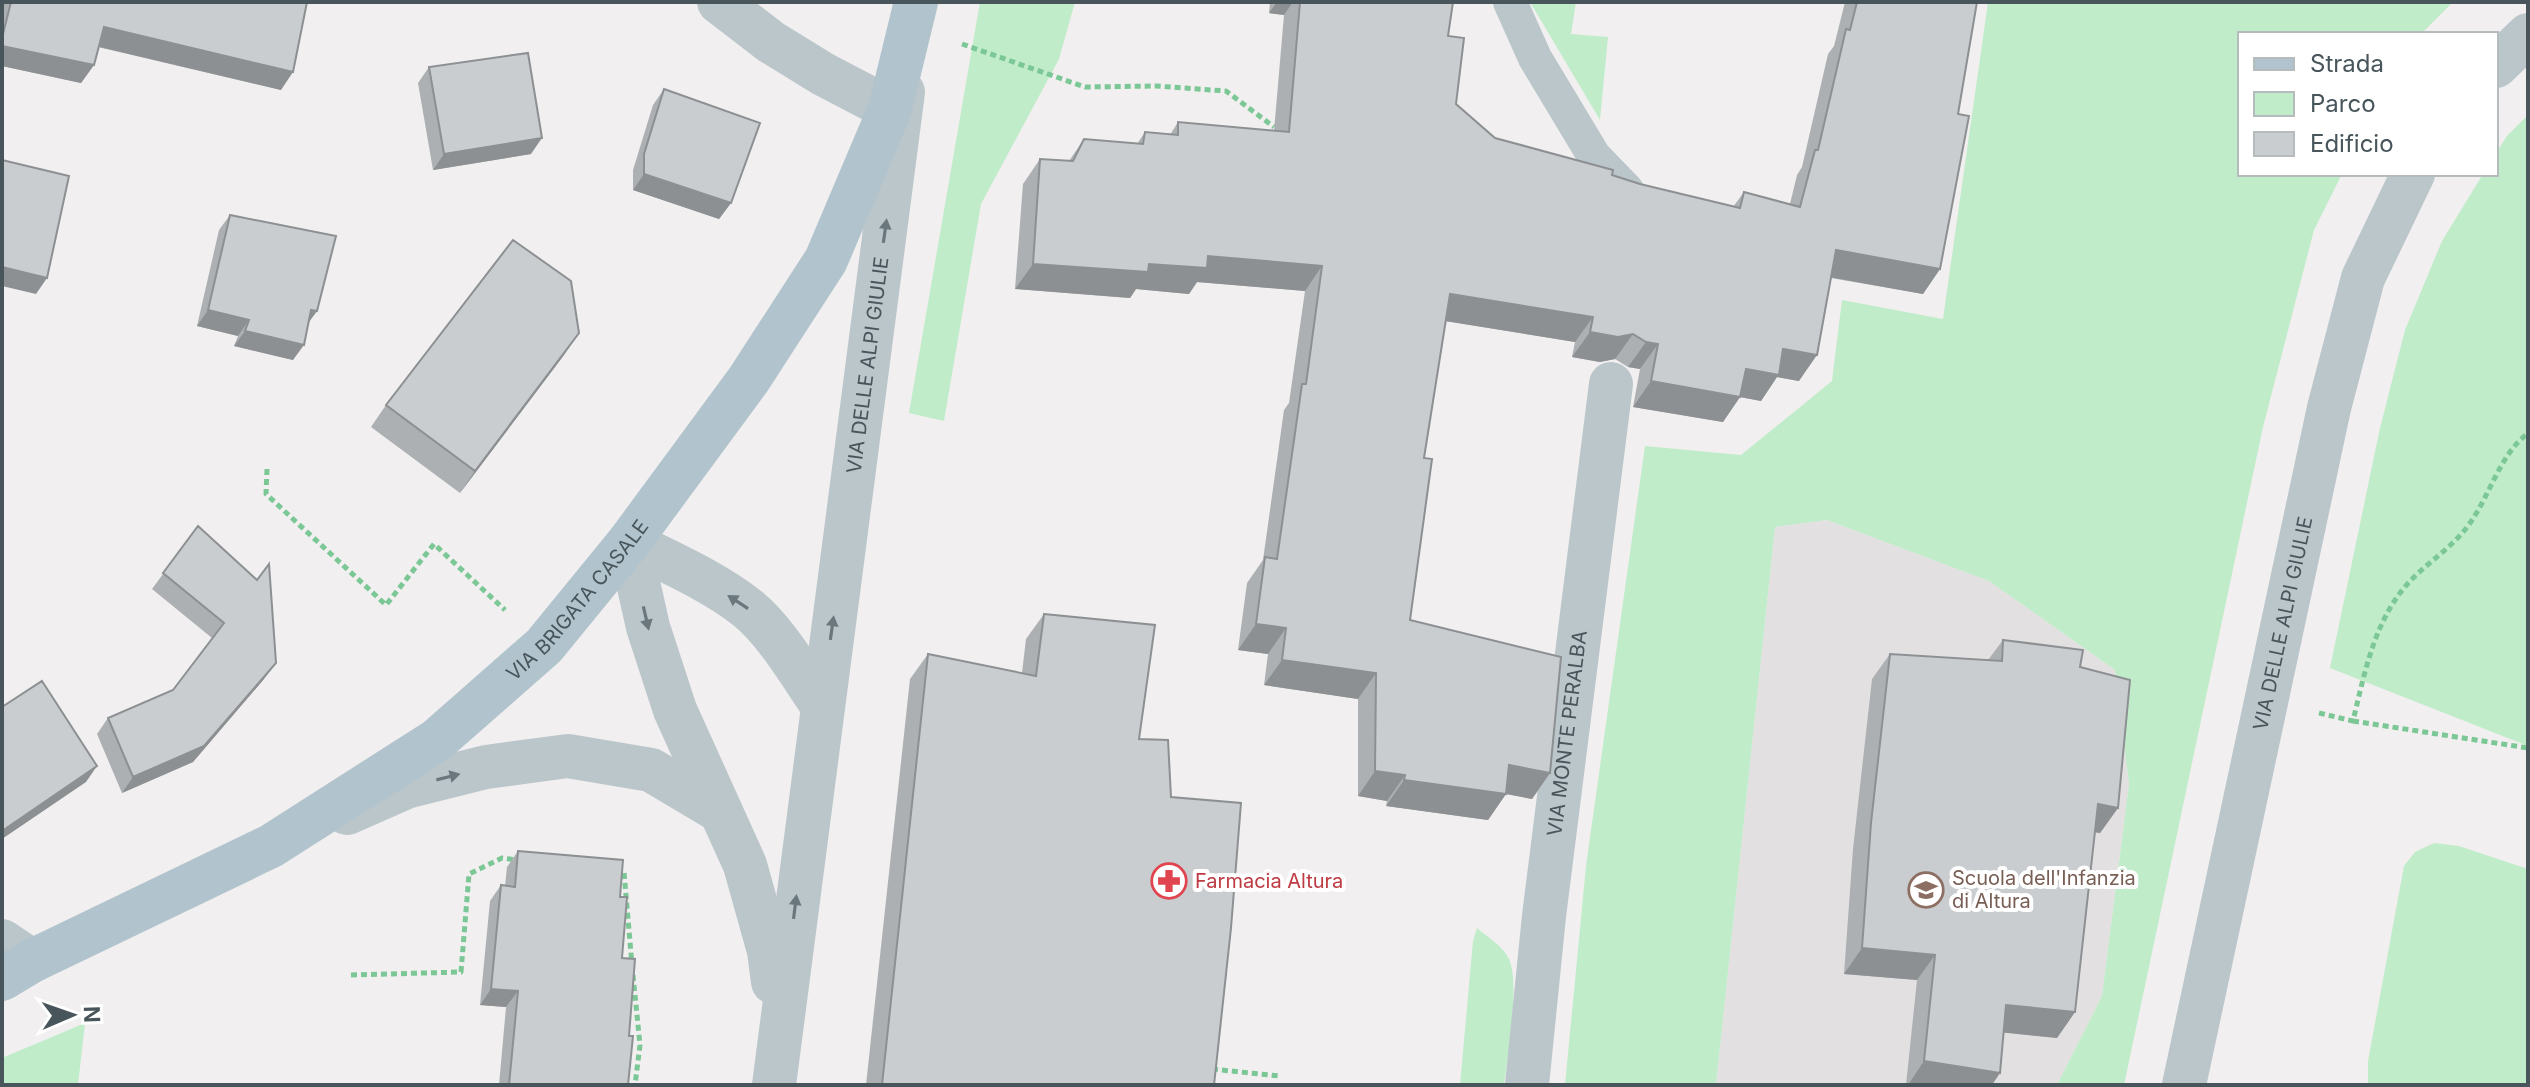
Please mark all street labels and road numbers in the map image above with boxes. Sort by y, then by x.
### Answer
street label: VIA DELLE ALPI GIULIE [842,255,893,475]
street label: VIA DELLE ALPI GIULIE [2248,514,2317,733]
street label: VIA BRIGATA CASALE [501,515,653,686]
street label: VIA MONTE PERALBA [1542,629,1592,838]

